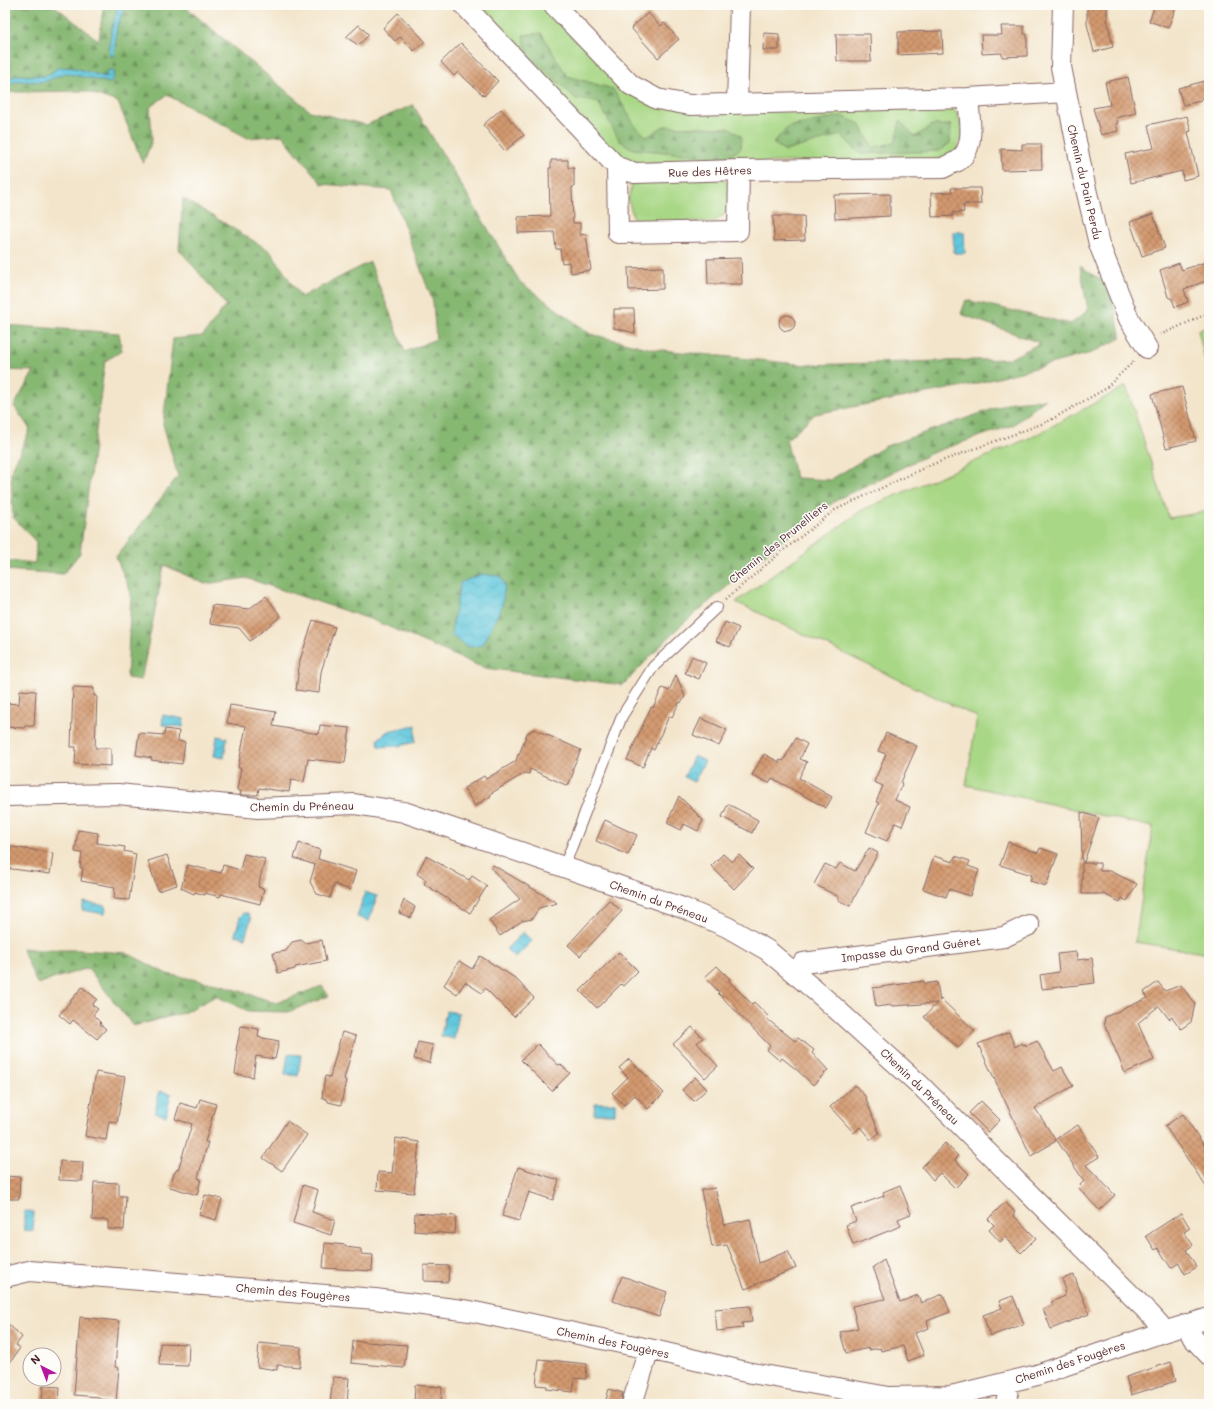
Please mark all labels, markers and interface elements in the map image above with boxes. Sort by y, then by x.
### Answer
street label: Chemin du Pain Perdu [1064,123,1106,241]
street label: Rue des Hêtres [668,162,752,180]
street label: Chemin des Prunelliers [725,497,831,587]
street label: Chemin du Préneau [250,798,354,814]
street label: Chemin du Préneau [608,876,710,926]
street label: Impasse du Grand Guéret [841,933,982,965]
street label: Chemin du Préneau [877,1044,963,1128]
street label: Chemin des Fougères [235,1280,351,1304]
street label: Chemin des Fougères [555,1323,671,1361]
street label: Chemin des Fougères [1013,1337,1127,1387]
north arrow [22,1347,62,1387]
text: N [27,1351,43,1368]

